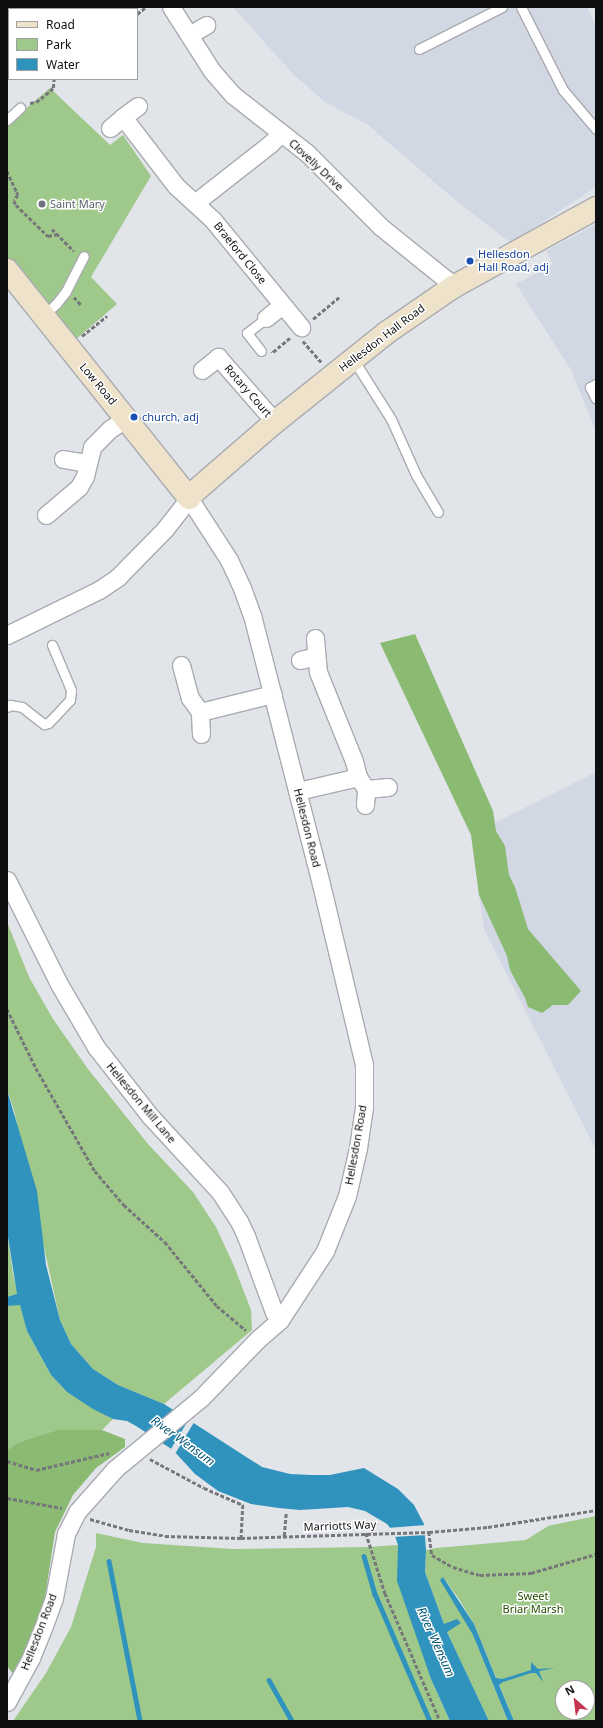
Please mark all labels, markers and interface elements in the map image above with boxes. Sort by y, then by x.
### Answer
legend [8,8,138,80]
text: Road [46,16,75,33]
text: Park [46,36,71,53]
text: Water [46,56,80,73]
street label: Clovelly Drive [286,137,346,193]
place label: Saint Mary [50,197,105,211]
marker: Saint Mary [37,199,47,209]
street label: Braeford Close [211,219,269,287]
place label: Hellesdon Hall Road, adj [478,248,549,274]
marker: Hellesdon Hall Road, adj [465,256,475,266]
street label: Hellesdon Hall Road [337,301,427,375]
street label: Low Road [77,361,119,407]
street label: Rotary Court [222,362,274,420]
place label: church, adj [142,410,199,424]
marker: church, adj [129,412,139,422]
street label: Hellesdon Road [291,787,323,869]
street label: Hellesdon Mill Lane [104,1060,178,1146]
street label: Hellesdon Road [342,1104,370,1186]
water label: River Wensum [148,1413,218,1469]
street label: Marriotts Way [303,1518,377,1534]
park label: Sweet Briar Marsh [503,1590,563,1616]
street label: Hellesdon Road [18,1592,60,1672]
water label: River Wensum [414,1605,458,1679]
north arrow [555,1680,595,1720]
text: N [562,1681,577,1699]

